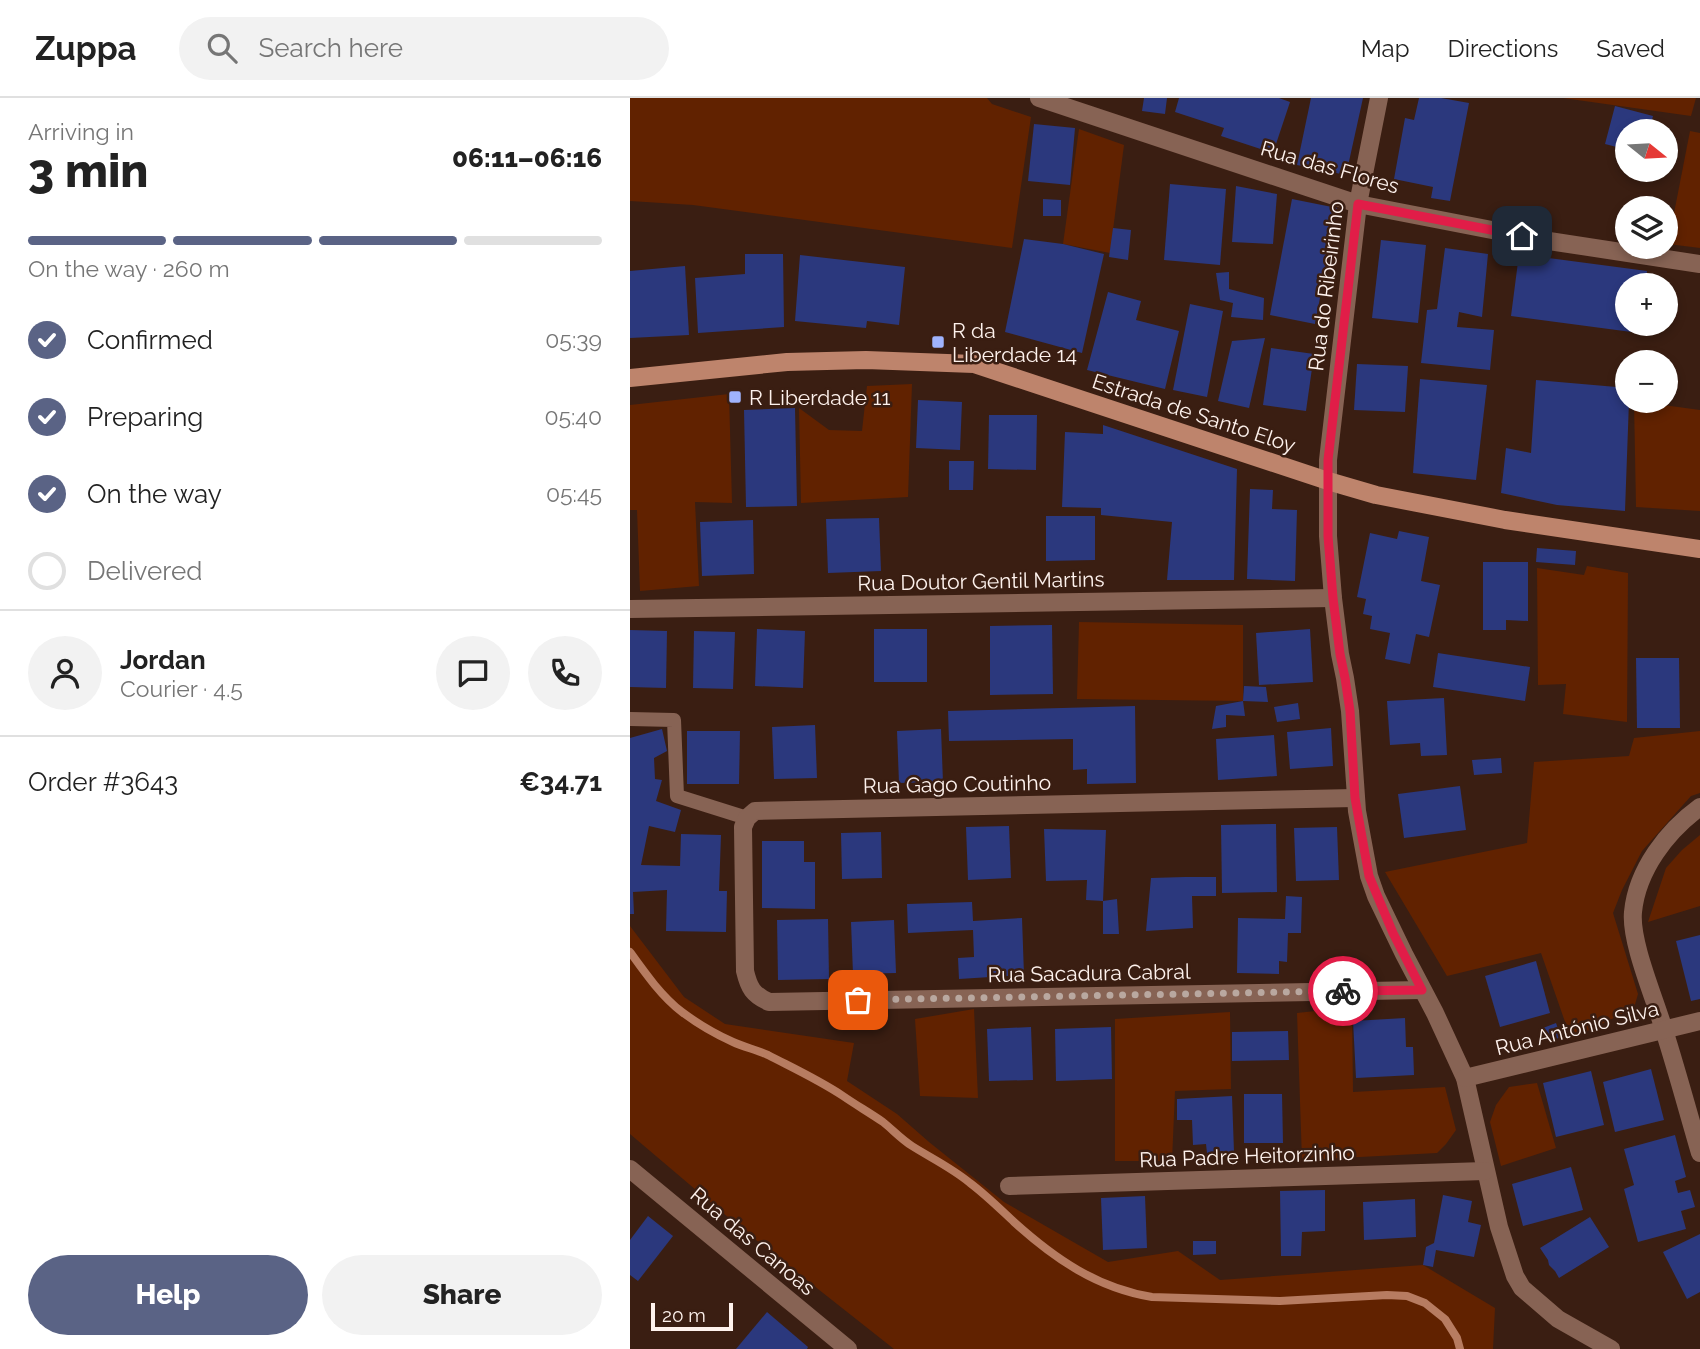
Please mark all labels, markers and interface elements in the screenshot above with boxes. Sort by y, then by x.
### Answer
search box [179,17,669,80]
text: Zuppa [35,29,137,68]
icon: search [203,29,241,67]
text: Search here [259,33,403,63]
text: Map [1361,34,1410,63]
text: Directions [1448,34,1558,63]
text: Saved [1596,34,1665,63]
text: Arriving in [28,118,134,145]
north arrow [1615,119,1678,182]
map controls [1615,119,1678,413]
street label: Rua das Flores [1258,135,1402,199]
text: 06:11–06:16 [452,143,602,173]
text: 3 min [28,144,148,198]
button: layers [1615,196,1678,259]
street label: Rua do Ribeirinho [1303,200,1349,372]
pin [1492,206,1552,266]
icon: home [1503,217,1541,255]
text: On the way · 260 m [28,255,230,282]
button: + [1615,273,1678,336]
place label: R da Liberdade 14 [952,318,1077,367]
icon: check [28,321,66,359]
text: Confirmed [87,325,213,355]
text: 05:39 [545,326,602,353]
marker: R da Liberdade 14 [930,334,946,350]
button: − [1615,350,1678,413]
street label: Estrada de Santo Eloy [1089,368,1299,458]
place label: R Liberdade 11 [749,385,890,410]
marker: R Liberdade 11 [727,389,743,405]
icon: check [28,398,66,436]
text: Preparing [87,402,203,432]
text: 05:40 [544,403,602,430]
icon: check [28,475,66,513]
text: On the way [87,479,222,509]
text: 05:45 [546,480,602,507]
text: Delivered [87,556,202,586]
street label: Rua Doutor Gentil Martins [857,566,1105,596]
button: person [28,636,102,710]
button: chat [436,636,510,710]
button: phone [528,636,602,710]
text: Jordan [120,645,206,675]
text: Courier · 4.5 [120,675,243,702]
text: Order #3643 [28,767,178,797]
text: €34.71 [519,767,602,797]
street label: Rua Gago Coutinho [863,770,1051,798]
courier [1308,956,1378,1026]
street label: Rua Sacadura Cabral [987,959,1191,987]
pin [828,970,888,1030]
icon: bike [1324,972,1362,1010]
icon: bag [839,981,877,1019]
street label: Rua António Silva [1493,996,1661,1060]
street label: Rua Padre Heitorzinho [1139,1140,1355,1172]
street label: Rua das Canoas [686,1182,820,1300]
button: Help [28,1255,308,1335]
button: Share [322,1255,602,1335]
scale bar [651,1300,733,1332]
text: 20 m [662,1304,706,1326]

